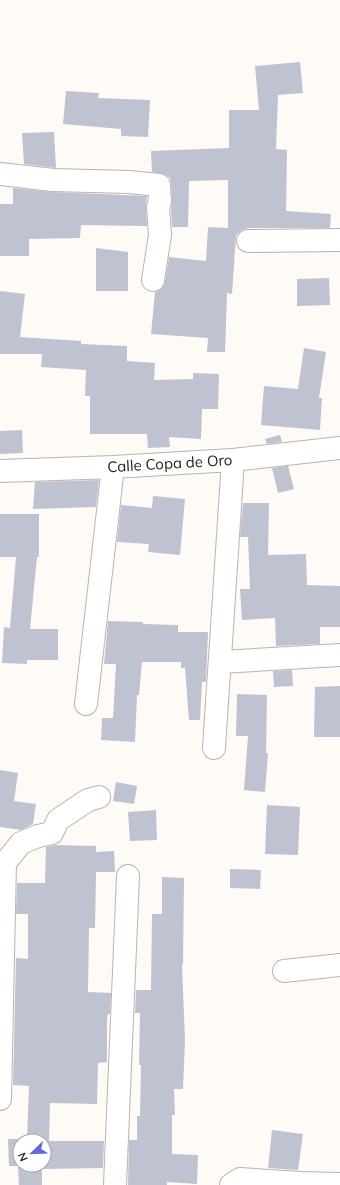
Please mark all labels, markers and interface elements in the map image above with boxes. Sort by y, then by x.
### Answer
street label: Calle Copa de Oro [107,450,233,476]
north arrow [12,1133,52,1173]
text: N [15,1150,31,1163]

